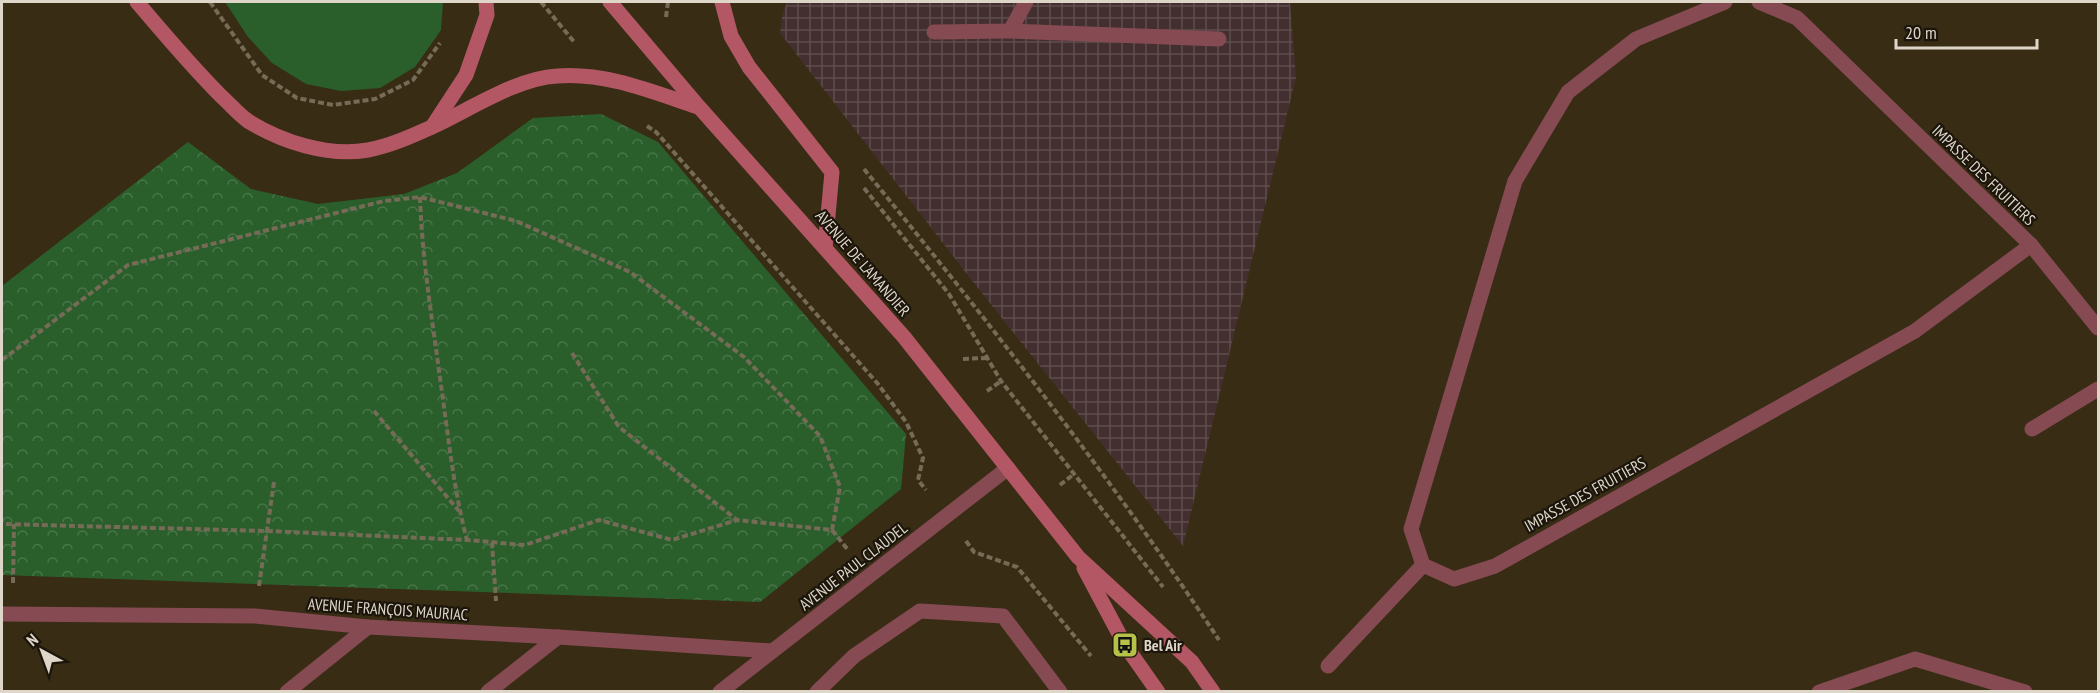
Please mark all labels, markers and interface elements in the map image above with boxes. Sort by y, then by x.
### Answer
scale bar [1896,12,2037,50]
text: 20 m [1905,21,1937,44]
street label: IMPASSE DES FRUITIERS [1928,121,2040,230]
street label: AVENUE DE L'AMANDIER [811,206,915,320]
street label: IMPASSE DES FRUITIERS [1521,452,1649,536]
street label: AVENUE PAUL CLAUDEL [795,517,911,615]
street label: AVENUE FRANÇOIS MAURIAC [307,593,469,625]
north arrow [12,621,72,681]
text: N [22,629,42,650]
bus stop icon: Bel Air [1110,630,1140,660]
place label: Bel Air [1144,635,1182,655]

